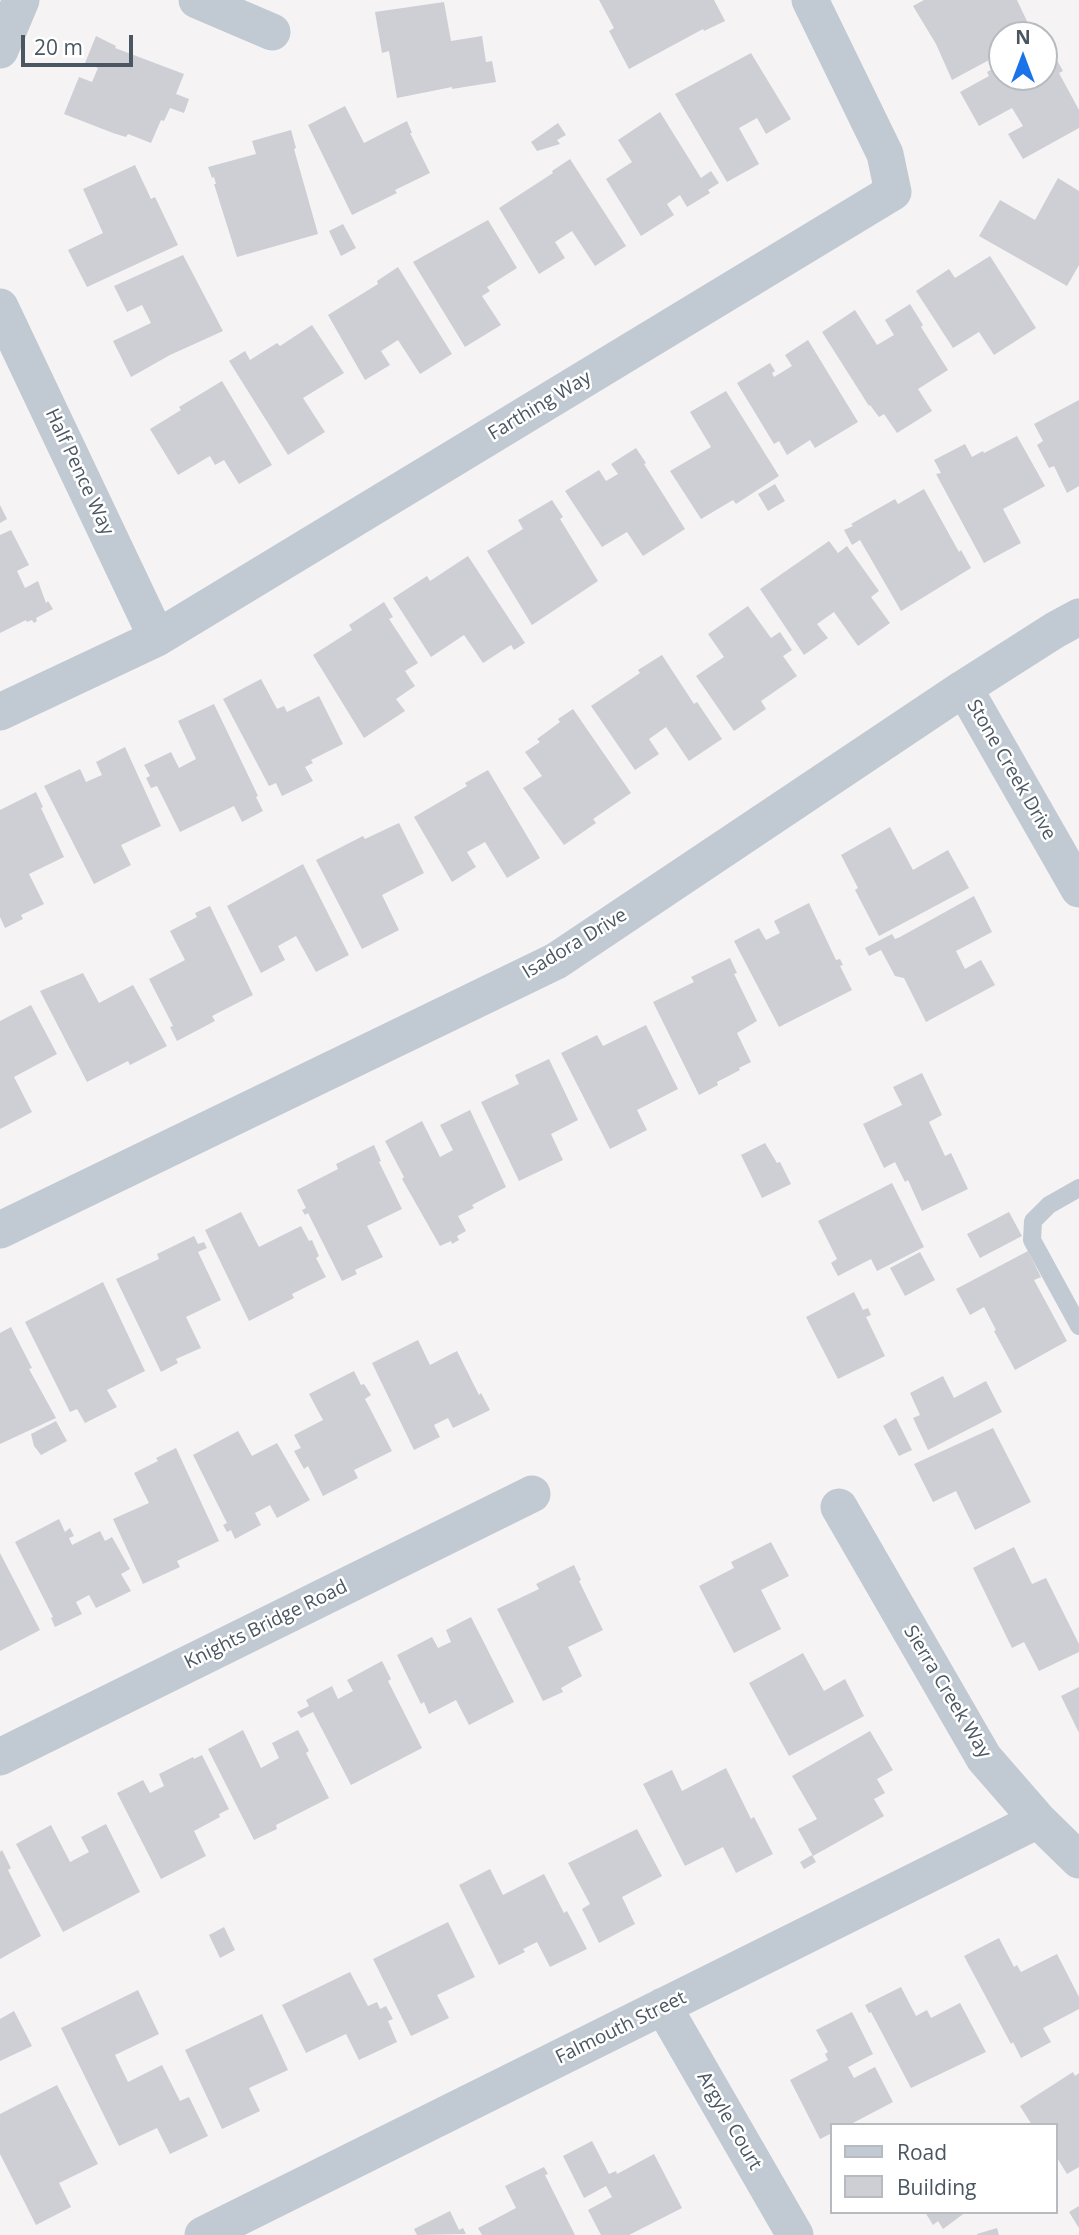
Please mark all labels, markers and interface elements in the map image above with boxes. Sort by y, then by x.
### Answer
scale bar [24,21,136,65]
north arrow [988,21,1058,91]
text: N [1015,24,1031,50]
text: 20 m [34,33,83,61]
street label: Farthing Way [484,366,596,446]
street label: Half Pence Way [40,405,118,539]
street label: Stone Creek Drive [962,696,1060,844]
street label: Isadora Drive [519,904,631,984]
street label: Knights Bridge Road [181,1576,351,1674]
street label: Sierra Creek Way [898,1622,996,1762]
street label: Falmouth Street [552,1987,690,2069]
street label: Argyle Court [692,2068,766,2174]
legend [830,2123,1058,2214]
text: Road [897,2138,947,2166]
text: Building [897,2173,976,2201]

